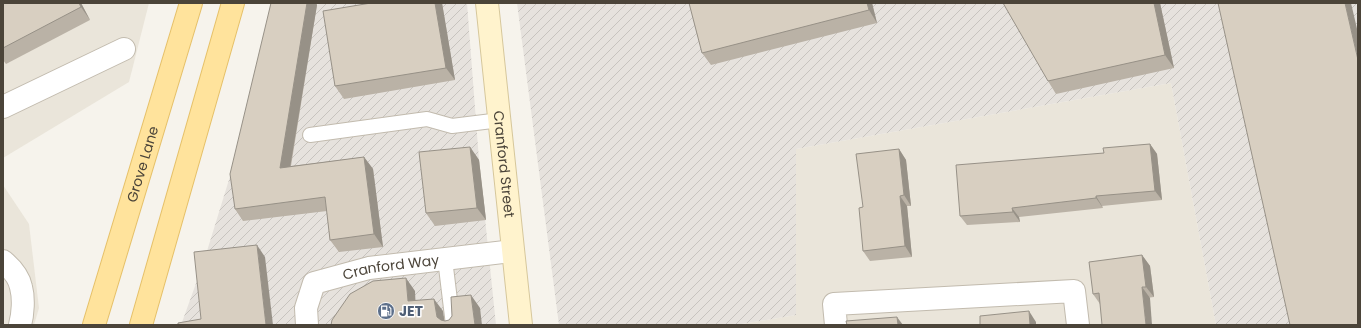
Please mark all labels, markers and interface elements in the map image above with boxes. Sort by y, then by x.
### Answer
street label: Cranford Street [488,110,520,219]
street label: Grove Lane [122,123,163,205]
street label: Cranford Way [340,250,440,285]
fuel station icon: JET [376,301,396,321]
place label: JET [399,301,423,321]

